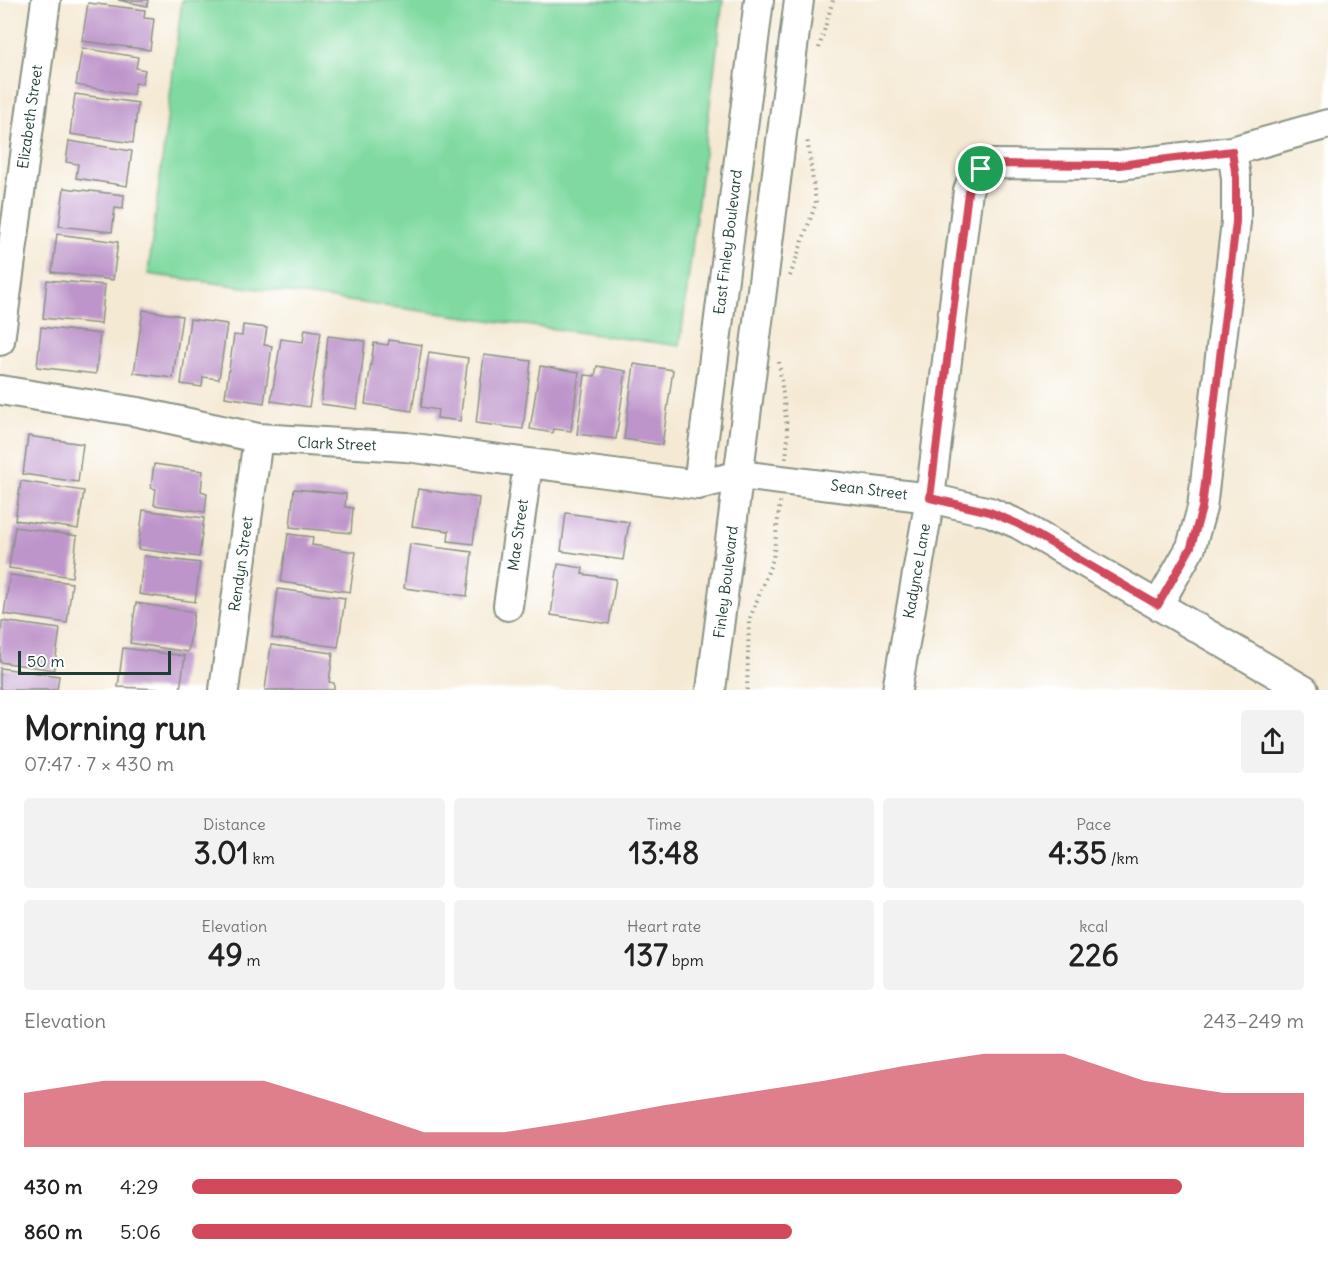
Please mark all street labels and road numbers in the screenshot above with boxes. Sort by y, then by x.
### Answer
street label: Elizabeth Street [13,64,46,170]
street label: East Finley Boulevard [709,168,746,315]
street label: Clark Street [297,433,377,454]
street label: Sean Street [830,475,909,504]
street label: Mae Street [503,498,532,572]
street label: Rendyn Street [224,515,257,613]
street label: Kadynce Lane [899,522,934,620]
street label: Finley Boulevard [709,524,742,639]

